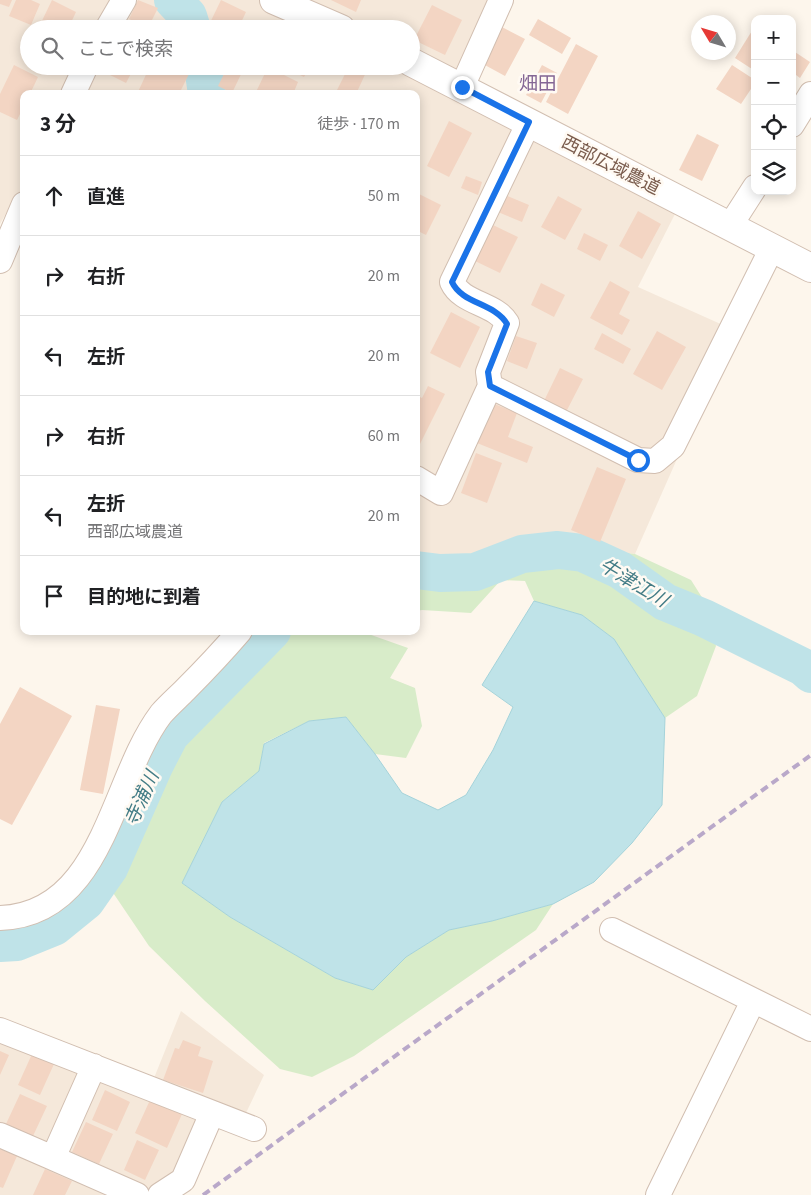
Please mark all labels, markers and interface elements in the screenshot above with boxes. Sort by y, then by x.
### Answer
north arrow [691,15,736,60]
map controls [751,15,796,195]
button: + [751,15,796,60]
search box [20,20,420,75]
icon: search [38,34,66,62]
text: ここで検索 [78,36,173,63]
button: − [751,60,796,105]
district label: 畑田 [519,71,557,98]
route end [451,76,474,99]
button: locate [751,105,796,150]
text: 3 分 [40,109,76,139]
text: 徒歩 · 170 m [317,113,400,135]
street label: 西部広域農道 [557,130,665,201]
button: layers [751,150,796,195]
icon: ahead [40,182,68,210]
text: 直進 [87,184,125,211]
text: 50 m [368,185,400,207]
icon: right [40,262,68,290]
text: 右折 [87,264,125,291]
text: 20 m [368,265,400,287]
icon: left [40,342,68,370]
text: 左折 [87,344,125,371]
text: 20 m [368,345,400,367]
icon: right [40,422,68,450]
text: 右折 [87,424,125,451]
text: 60 m [368,425,400,447]
route start [627,449,650,472]
text: 左折 [87,491,125,518]
icon: left [40,502,68,530]
text: 20 m [368,505,400,527]
text: 西部広域農道 [87,521,183,543]
water label: 牛津江川 [594,552,674,615]
icon: arrive [40,582,68,610]
text: 目的地に到着 [87,584,201,611]
water label: 寺浦川 [118,765,167,830]

